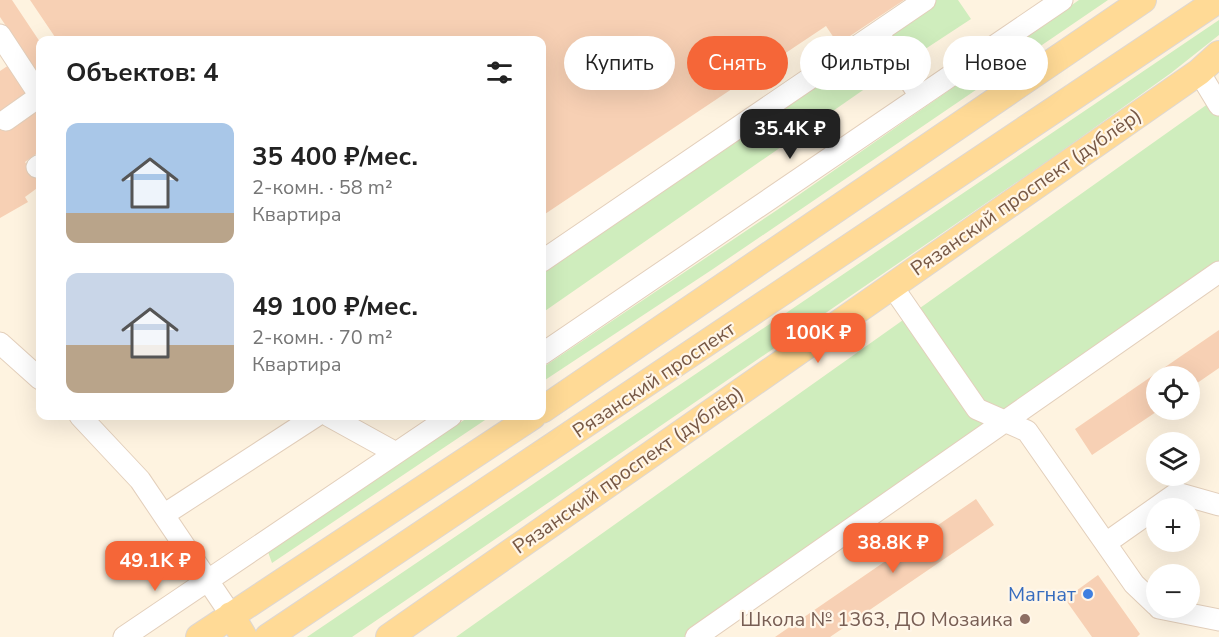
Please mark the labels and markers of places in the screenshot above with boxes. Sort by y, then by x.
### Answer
pin: 35.4K ₽ [735,109,845,160]
pin: 100K ₽ [769,313,867,364]
pin: 38.8K ₽ [838,523,948,574]
pin: 49.1K ₽ [100,541,210,592]
place label: Магнат [1008,581,1076,608]
marker: Магнат [1081,587,1095,601]
place label: Школа № 1363, ДО Мозаика [740,606,1013,633]
marker: Школа № 1363, ДО Мозаика [1018,612,1032,626]

